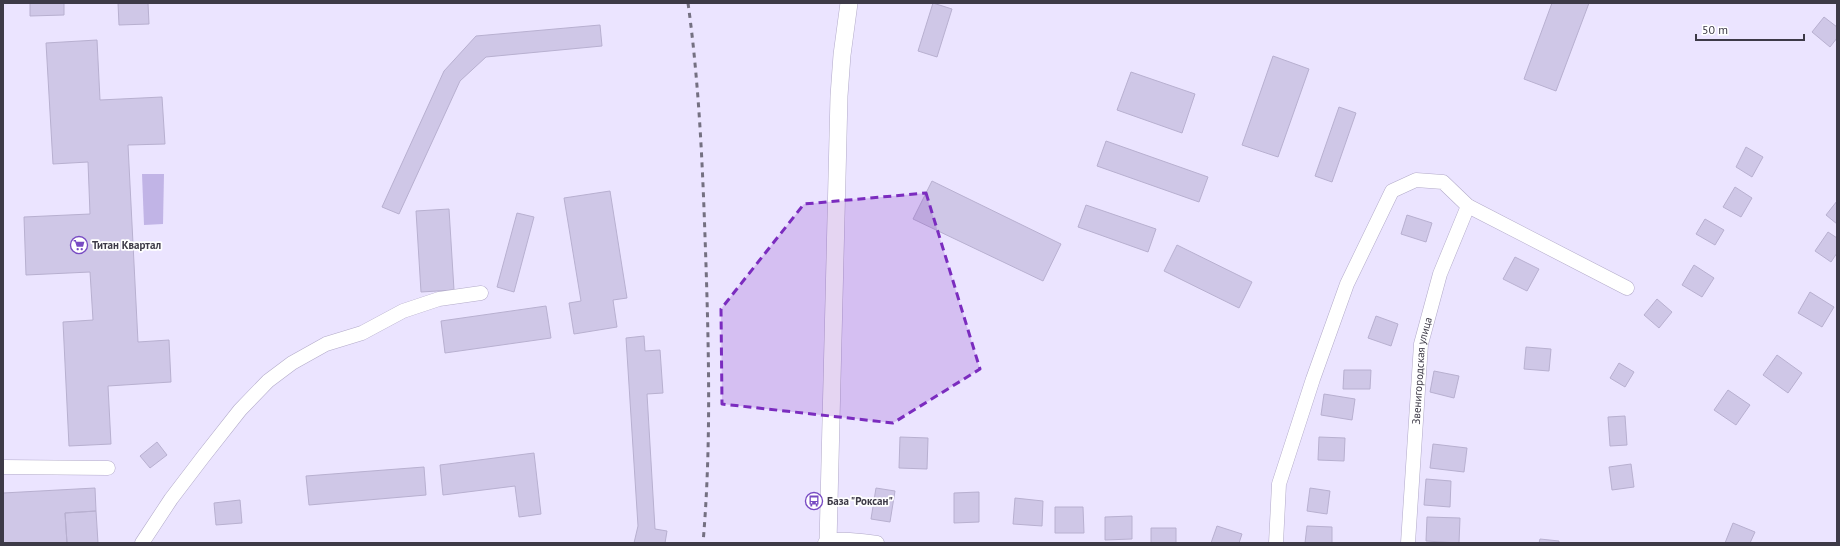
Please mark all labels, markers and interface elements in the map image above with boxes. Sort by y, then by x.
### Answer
scale bar [1696,16,1804,42]
text: 50 m [1702,22,1728,37]
supermarket icon: Титан Квартал [69,235,89,255]
place label: Титан Квартал [92,238,161,252]
street label: Звенигородская улица [1409,315,1435,425]
bus stop icon: База "Роксан" [804,491,824,511]
place label: База "Роксан" [827,494,893,508]

